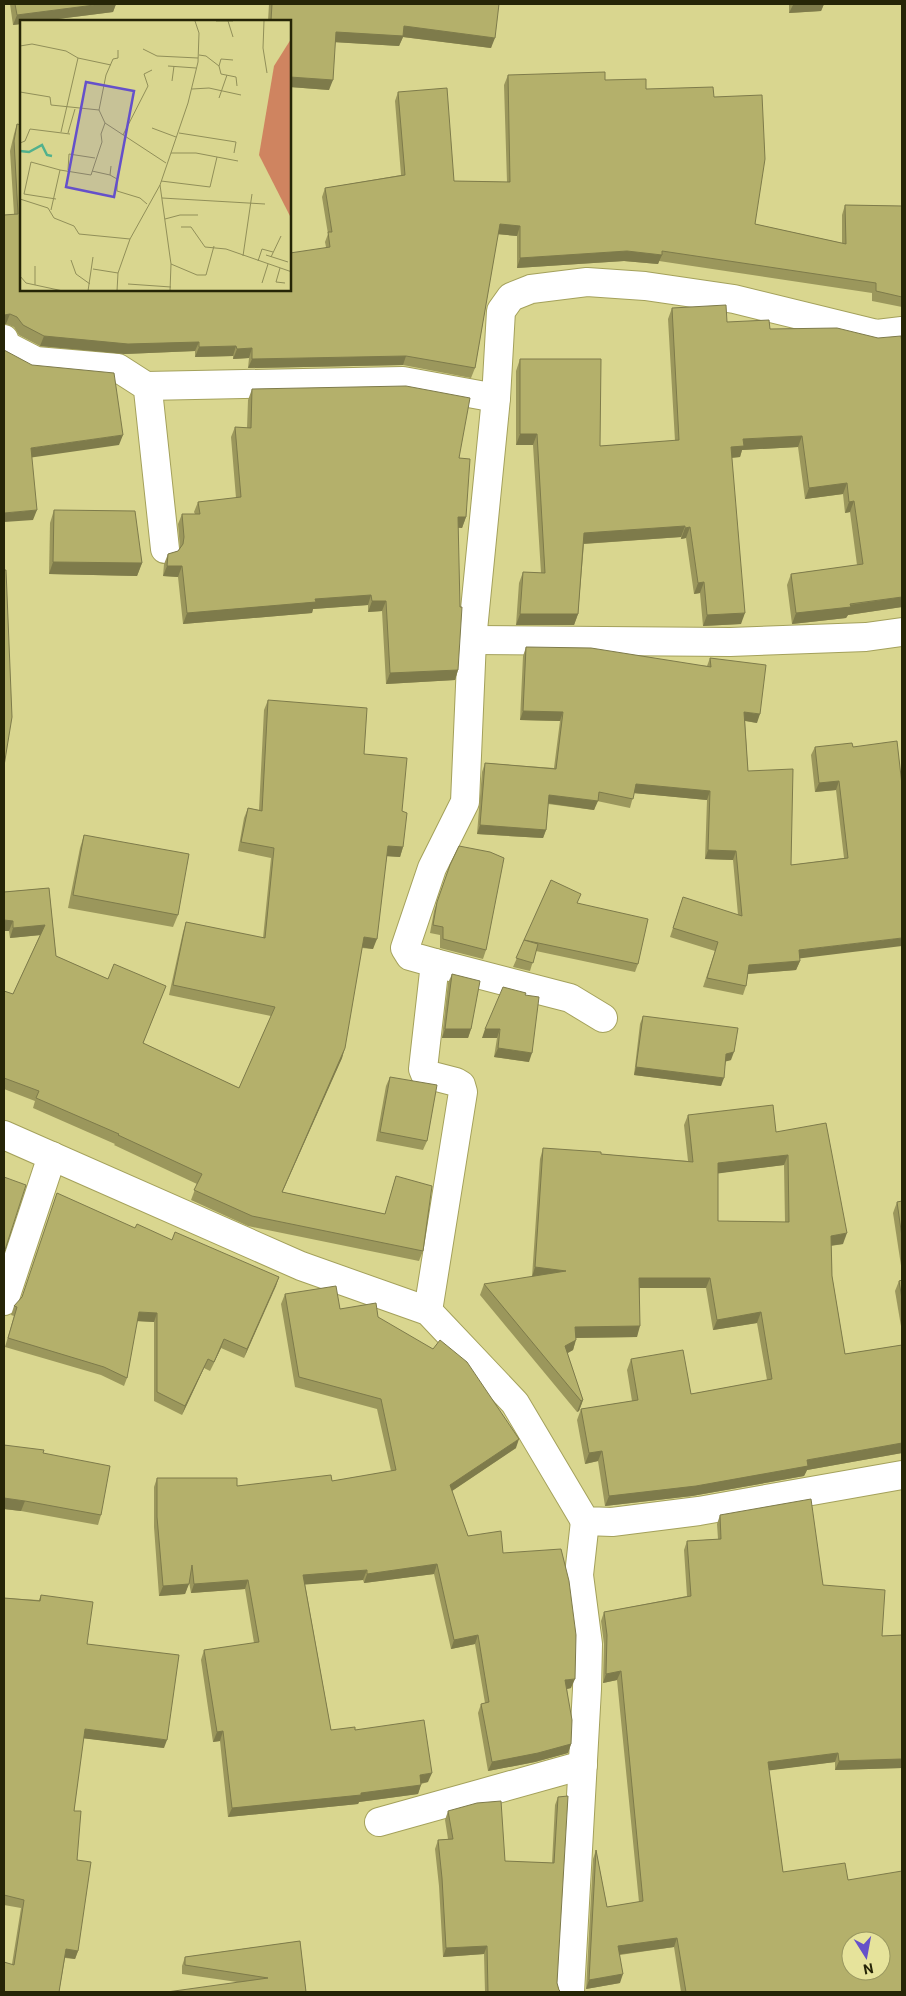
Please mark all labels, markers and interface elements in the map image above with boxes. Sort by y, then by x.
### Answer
inset map [20,20,291,291]
north arrow [841,1931,891,1981]
text: N [862,1960,875,1978]

